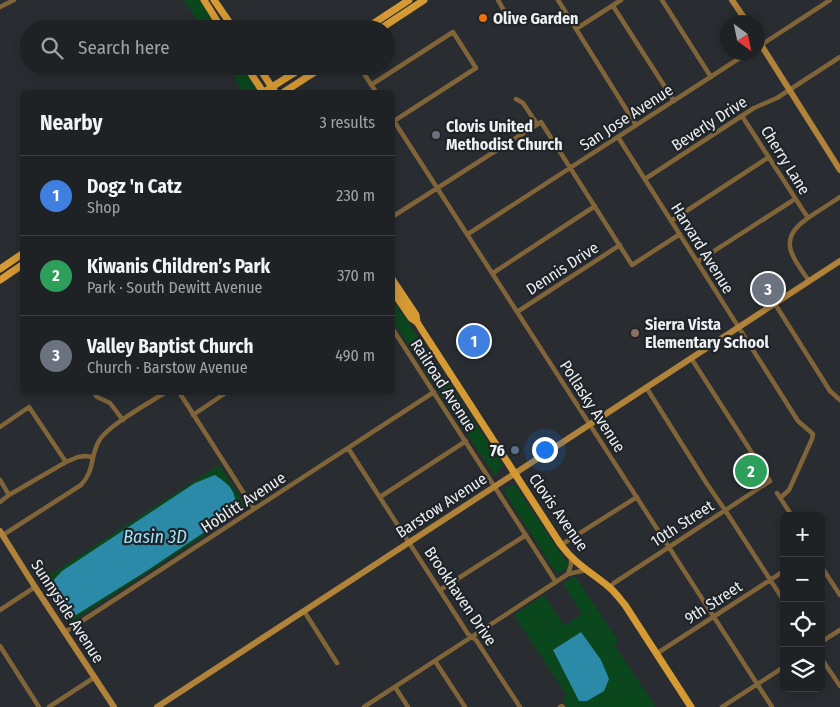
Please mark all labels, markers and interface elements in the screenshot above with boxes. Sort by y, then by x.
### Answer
place label: Olive Garden [493,9,578,28]
marker: Olive Garden [477,12,489,24]
north arrow [720,15,765,60]
search box [20,20,395,75]
icon: search [38,34,66,62]
text: Search here [78,36,170,59]
street label: San Jose Avenue [576,80,677,155]
street label: Beverly Drive [668,92,751,155]
text: Nearby [40,110,102,136]
text: 3 results [319,113,375,132]
place label: Clovis United Methodist Church [446,117,563,154]
street label: Cherry Lane [757,122,814,198]
marker: Clovis United Methodist Church [430,129,442,141]
text: Dogz 'n Catz [87,175,182,198]
text: 1 [53,186,59,205]
text: 230 m [336,186,375,205]
text: Shop [87,198,120,217]
street label: Harvard Avenue [667,199,738,297]
street label: Dennis Drive [522,238,602,299]
text: Kiwanis Children’s Park [87,255,270,278]
text: 2 [52,266,60,285]
text: 370 m [337,266,375,285]
pin: 3 [752,270,784,308]
text: Park · South Dewitt Avenue [87,278,263,297]
place label: Sierra Vista Elementary School [645,315,770,352]
pin: 1 [458,322,490,360]
marker: Sierra Vista Elementary School [629,327,641,339]
text: Valley Baptist Church [87,335,253,358]
street label: Railroad Avenue [407,336,481,435]
text: 3 [52,346,60,365]
text: 490 m [335,346,375,365]
street label: Pollasky Avenue [556,357,629,456]
text: Church · Barstow Avenue [87,358,248,377]
your location [532,437,558,463]
place label: 76 [490,441,505,460]
marker: 76 [509,444,521,456]
pin: 2 [735,452,767,490]
street label: Hoblitt Avenue [197,468,289,537]
street label: Barstow Avenue [392,469,490,542]
street label: Clovis Avenue [525,470,592,555]
street label: 10th Street [647,496,718,551]
map controls [780,512,825,692]
button: + [780,512,825,557]
water label: Basin 3D [123,526,187,548]
street label: Brookhaven Drive [420,543,501,649]
street label: Sunnyside Avenue [27,556,108,667]
button: − [780,557,825,602]
street label: 9th Street [681,576,746,628]
button: locate [780,602,825,647]
button: layers [780,647,825,692]

